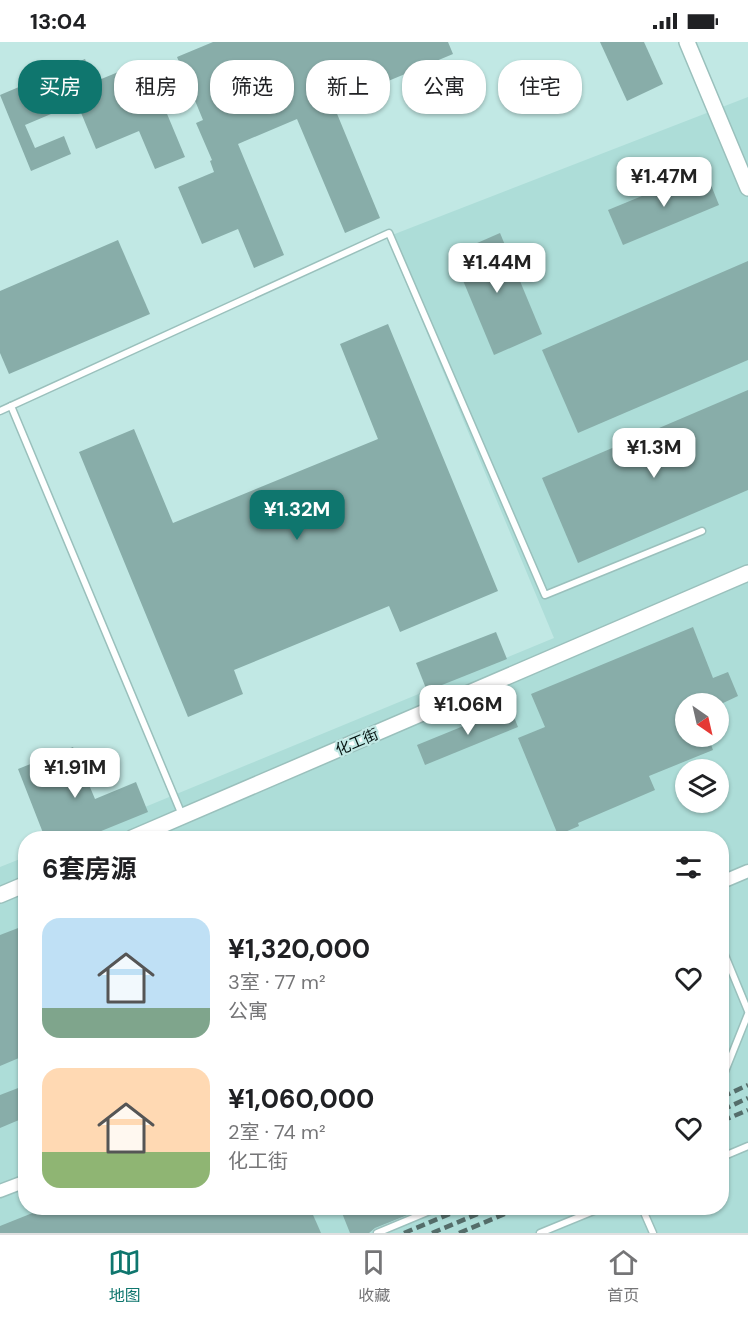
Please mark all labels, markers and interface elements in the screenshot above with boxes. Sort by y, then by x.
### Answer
text: 13:04 [30,7,87,36]
chip: 买房 [18,60,102,114]
chip: 租房 [114,60,198,114]
chip: 筛选 [210,60,294,114]
chip: 新上 [306,60,390,114]
chip: 公寓 [402,60,486,114]
chip: 住宅 [498,60,582,114]
pin: ¥1.47M [615,157,713,208]
text: ¥1.47M [631,163,697,189]
pin: ¥1.44M [448,243,546,294]
text: ¥1.44M [462,249,532,275]
pin: ¥1.3M [612,428,696,479]
text: ¥1.3M [626,434,682,460]
pin: ¥1.32M [248,490,346,541]
text: ¥1.32M [264,496,330,522]
pin: ¥1.06M [419,685,517,736]
text: ¥1.06M [434,691,503,717]
north arrow [675,693,729,747]
map controls [675,693,729,813]
street label: 化工街 [332,724,382,760]
pin: ¥1.91M [26,748,124,799]
text: ¥1.91M [44,754,106,780]
button: layers [675,759,729,813]
icon: filters [672,851,705,884]
text: 6套房源 [42,852,136,886]
text: ¥1,320,000 [228,932,370,966]
icon: home [90,942,162,1014]
icon: heart [672,962,705,995]
text: 3室 · 77 m² [228,969,326,995]
text: 公寓 [228,998,268,1024]
text: ¥1,060,000 [228,1082,374,1116]
icon: home [90,1092,162,1164]
icon: heart [672,1112,705,1145]
text: 2室 · 74 m² [228,1119,326,1145]
text: 化工街 [228,1148,288,1174]
tab: 地图 [108,1246,141,1306]
tab: 收藏 [357,1246,390,1306]
tab: 首页 [607,1246,640,1306]

